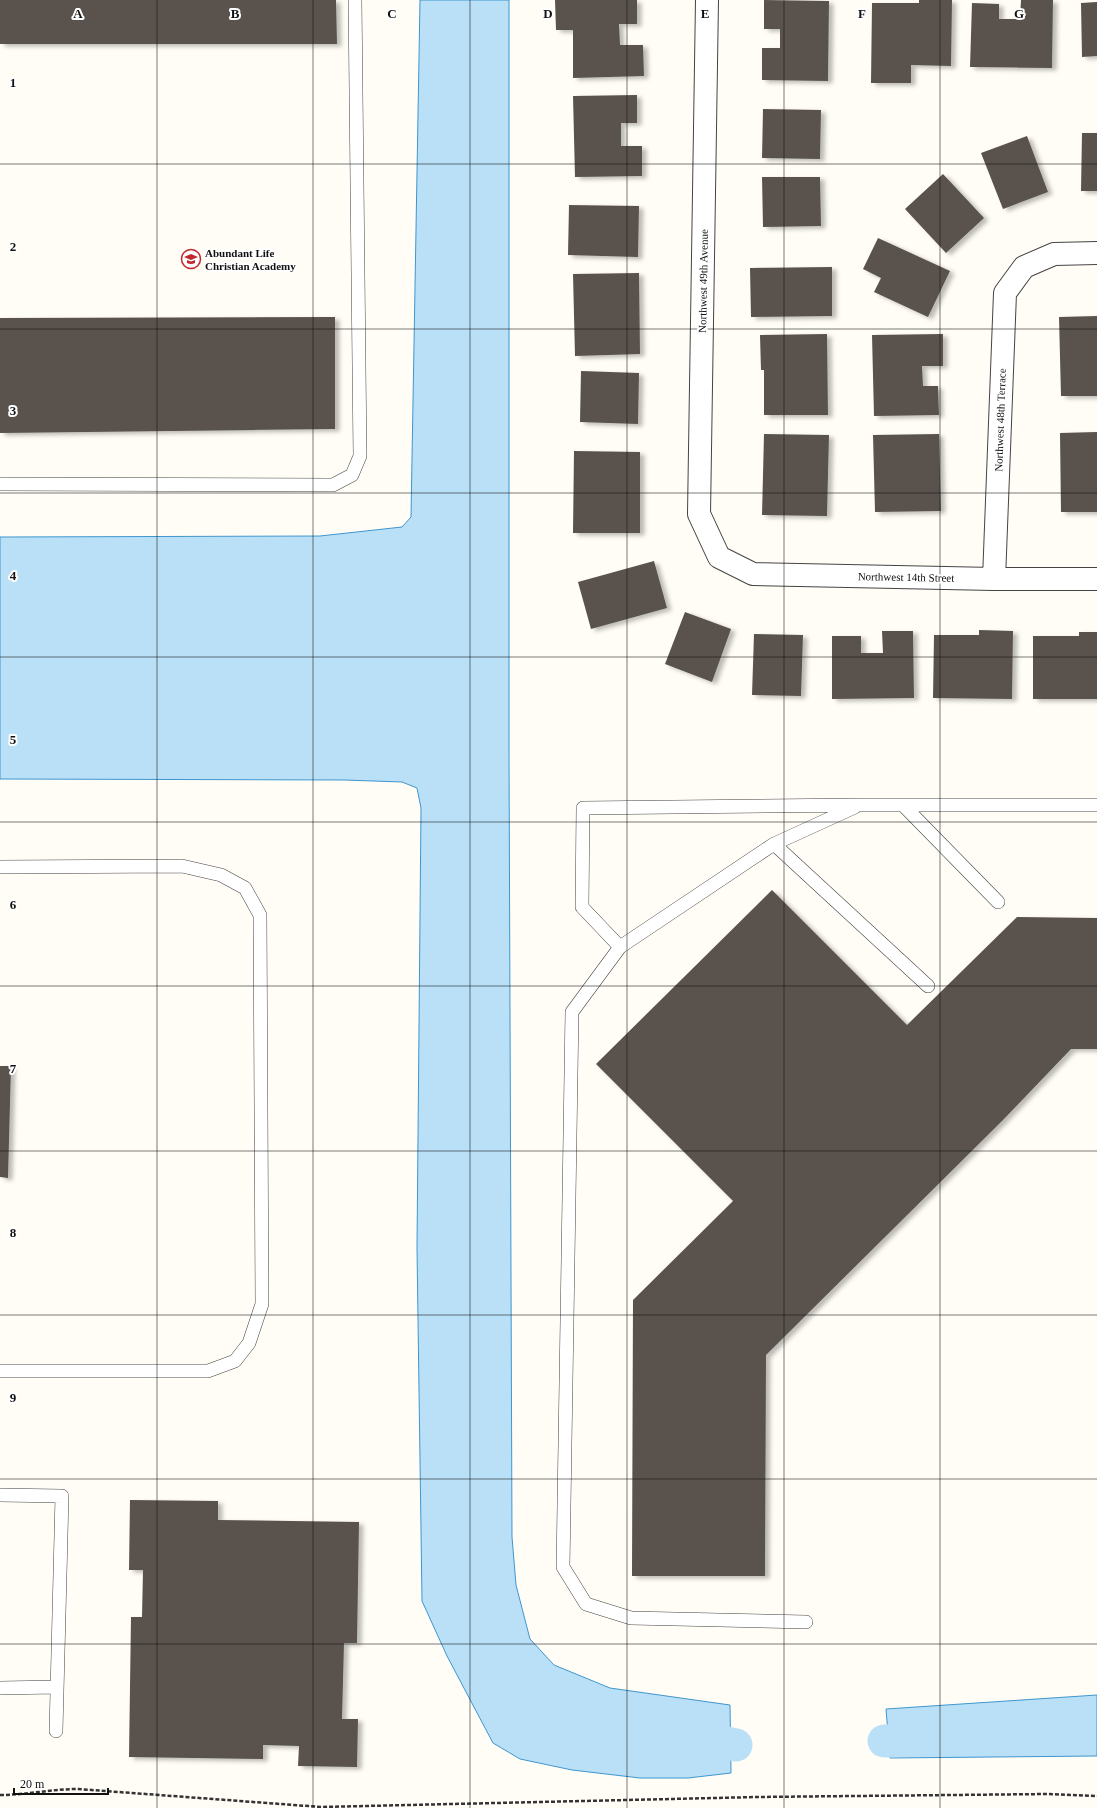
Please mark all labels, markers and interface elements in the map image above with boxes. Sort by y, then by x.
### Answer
text: A [73,6,83,21]
text: B [231,6,240,21]
text: C [387,6,397,21]
text: D [543,6,553,21]
text: E [701,6,709,21]
text: F [858,6,866,21]
text: G [1014,6,1024,21]
text: 1 [10,75,16,90]
street label: Northwest 49th Avenue [696,229,710,333]
text: 2 [10,239,16,254]
place label: Abundant Life Christian Academy [205,247,296,272]
school or university icon: Abundant Life Christian Academy [180,248,202,270]
street label: Northwest 48th Terrace [992,368,1008,472]
text: 3 [10,403,17,418]
text: 4 [10,568,17,583]
street label: Northwest 14th Street [858,570,954,584]
text: 5 [10,732,17,747]
text: 6 [10,897,17,912]
text: 7 [10,1061,17,1076]
text: 8 [10,1225,17,1240]
text: 9 [10,1390,17,1405]
scale bar [14,1770,108,1796]
text: 20 m [20,1777,45,1791]

